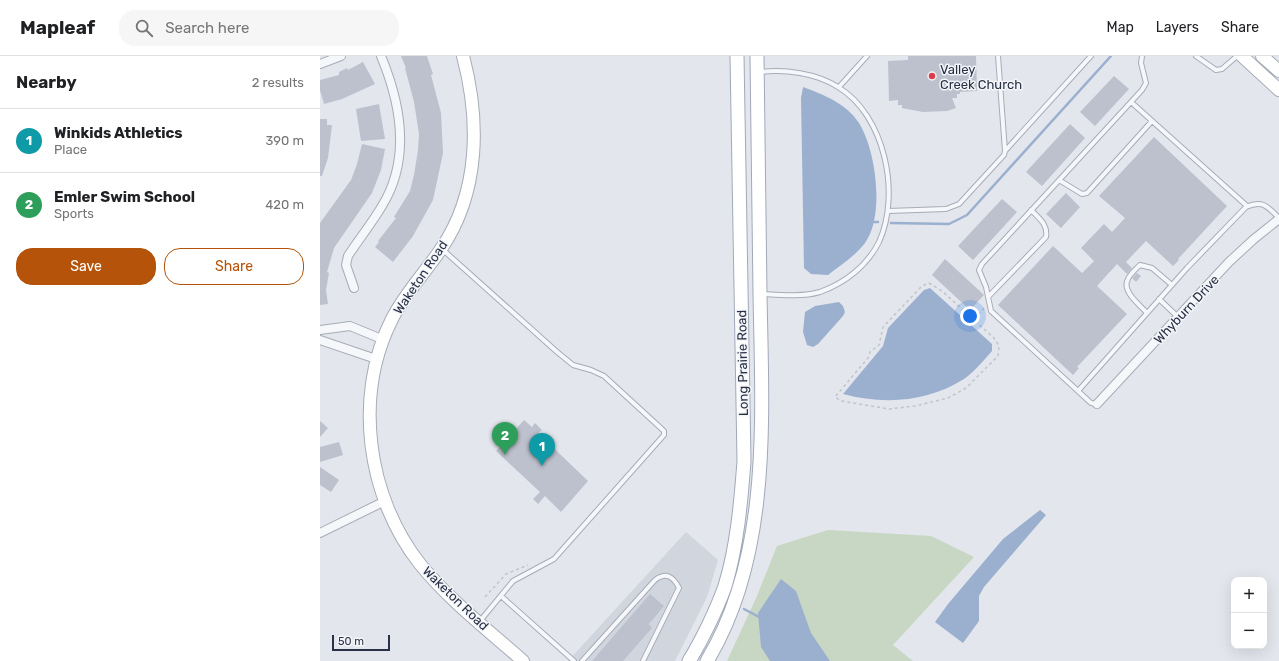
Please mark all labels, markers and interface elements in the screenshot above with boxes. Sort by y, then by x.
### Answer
search box [119,10,399,46]
text: Mapleaf [20,16,95,39]
icon: search [133,17,155,39]
text: Search here [165,19,249,37]
text: Map [1107,19,1134,36]
text: Layers [1156,19,1199,36]
text: Share [1221,19,1259,36]
place label: Valley Creek Church [940,62,1022,92]
marker: Valley Creek Church [927,71,937,81]
text: Nearby [16,72,77,92]
text: 2 results [252,75,304,90]
text: Winkids Athletics [54,124,183,142]
text: 1 [26,133,32,148]
text: 390 m [265,133,304,148]
text: Place [54,142,87,157]
text: Emler Swim School [54,188,195,206]
text: 2 [25,197,33,212]
text: 420 m [265,197,304,212]
text: Sports [54,206,94,221]
street label: Waketon Road [390,238,450,317]
button: Save [16,248,156,285]
button: Share [164,248,304,285]
street label: Whyburn Drive [1151,272,1222,347]
your location [960,306,980,326]
street label: Long Prairie Road [734,310,752,416]
pin: 2 [492,422,518,455]
pin: 1 [529,433,555,466]
street label: Waketon Road [420,563,492,633]
map controls [1231,577,1267,649]
button: + [1231,577,1267,613]
button: − [1231,613,1267,649]
scale bar [332,633,390,652]
text: 50 m [338,635,364,648]

